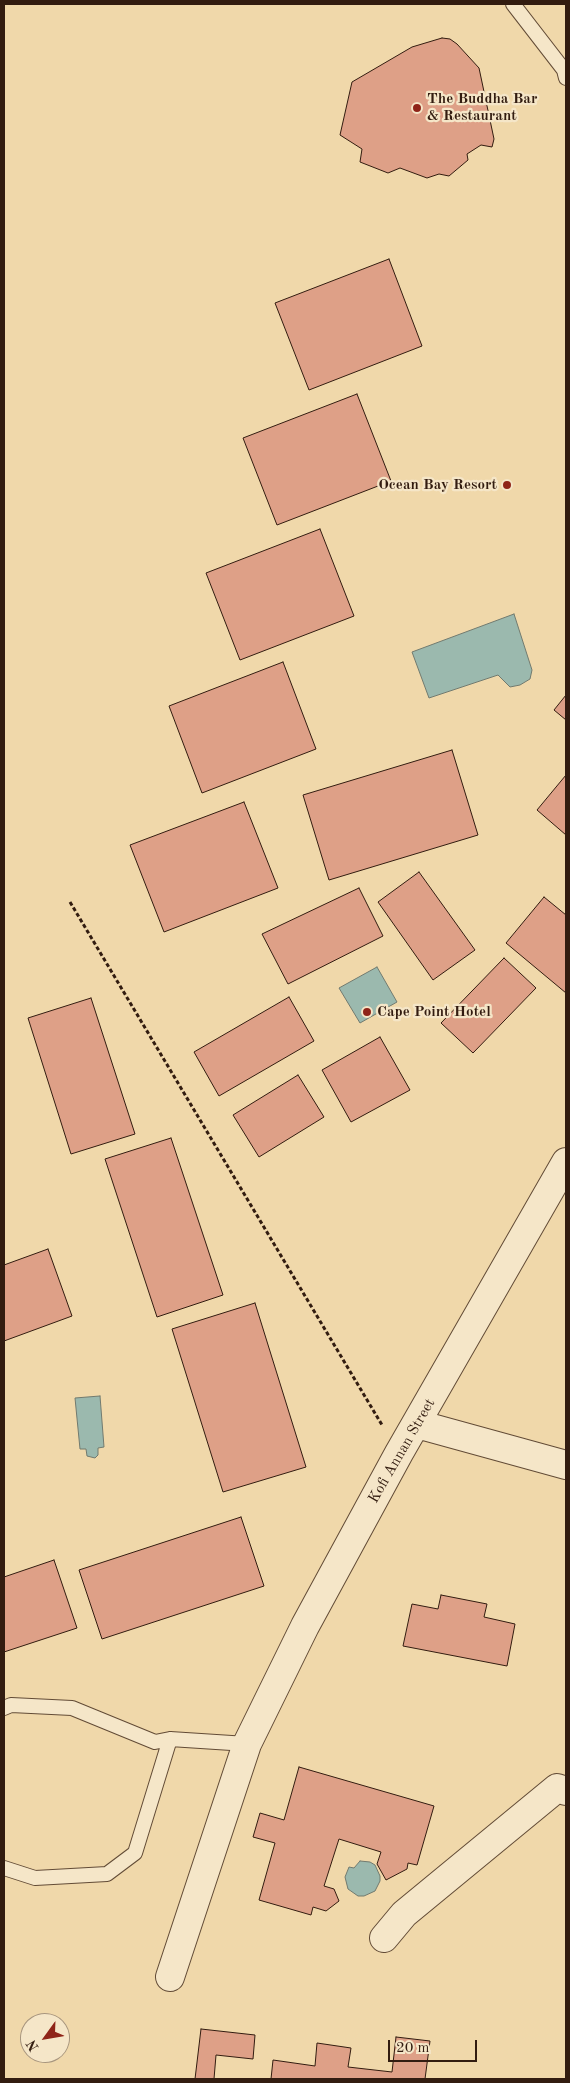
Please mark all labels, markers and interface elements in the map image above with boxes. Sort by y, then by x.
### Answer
place label: The Buddha Bar & Restaurant [427,90,537,125]
marker: The Buddha Bar & Restaurant [411,102,423,114]
place label: Ocean Bay Resort [378,476,497,494]
marker: Ocean Bay Resort [501,479,513,491]
place label: Cape Point Hotel [377,1003,491,1021]
marker: Cape Point Hotel [361,1006,373,1018]
street label: Kofi Annan Street [365,1395,439,1507]
north arrow [20,2013,70,2063]
scale bar [390,2030,479,2062]
text: N [24,2037,42,2054]
text: 20 m [396,2041,430,2056]

